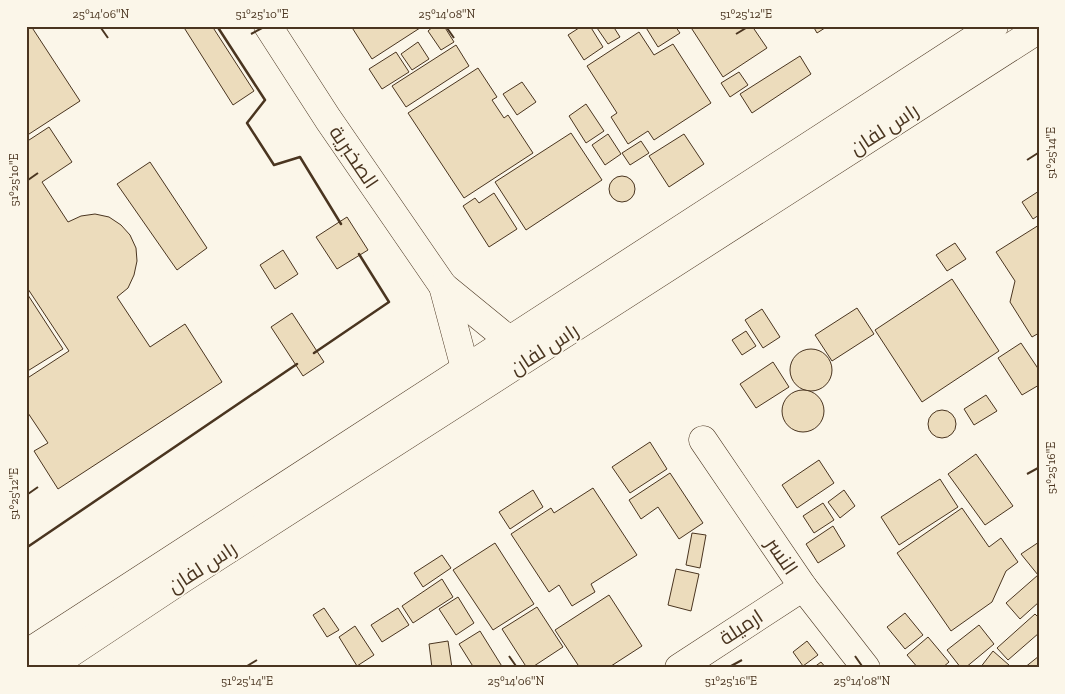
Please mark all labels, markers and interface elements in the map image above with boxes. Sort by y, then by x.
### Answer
text: 25°14'06"N [73,7,130,21]
text: 51°25'10"E [236,7,288,21]
text: 25°14'08"N [419,7,476,21]
text: 51°25'12"E [720,7,772,21]
street label: راس لفان [845,98,923,161]
street label: الصخبرية [324,121,384,193]
text: 51°25'14"E [1044,127,1058,179]
text: 51°25'10"E [7,154,21,206]
street label: راس لفان [505,318,583,381]
text: 51°25'16"E [1044,442,1058,494]
text: 51°25'12"E [7,468,21,520]
street label: النسر [760,532,803,579]
street label: راس لفان [163,536,241,599]
street label: ارميلة [715,604,767,650]
text: 51°25'14"E [221,674,273,688]
text: 25°14'06"N [488,674,545,688]
text: 51°25'16"E [705,674,757,688]
text: 25°14'08"N [834,674,891,688]

